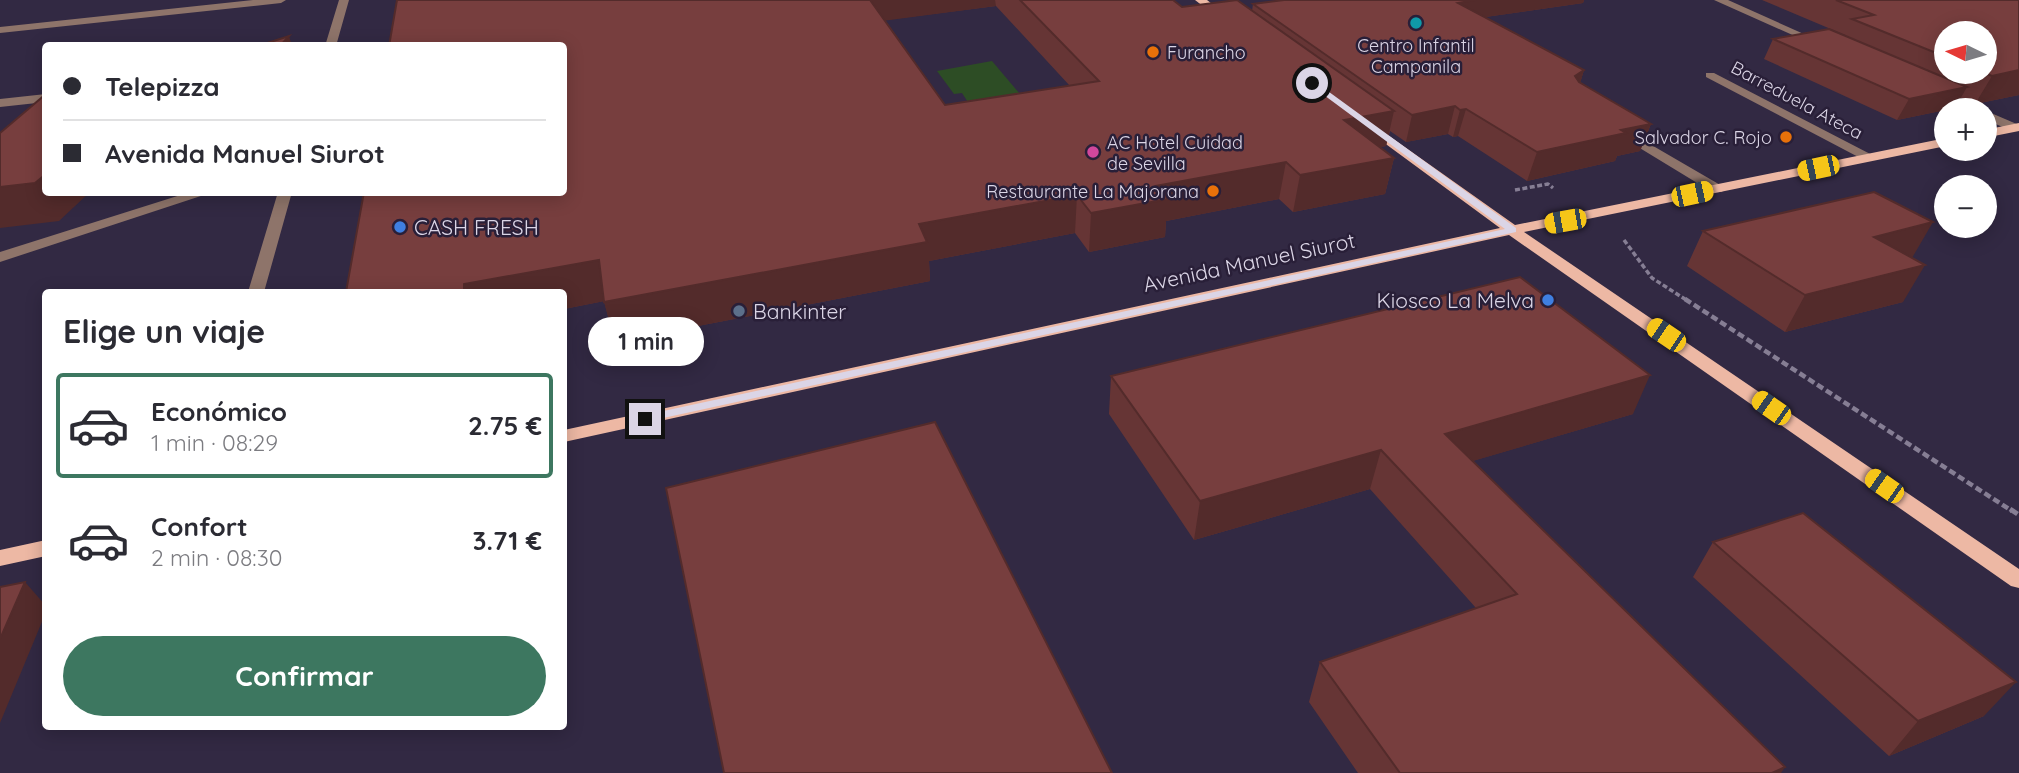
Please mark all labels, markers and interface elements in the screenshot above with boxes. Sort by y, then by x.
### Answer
marker: Centro Infantil Campanila [1408,15,1424,31]
north arrow [1934,21,1997,84]
map controls [1934,21,1997,238]
place label: Centro Infantil Campanila [1357,34,1475,78]
place label: Furancho [1167,41,1246,64]
marker: Furancho [1145,44,1161,60]
street label: Barreduela Ateca [1727,56,1867,144]
route start [1296,67,1328,99]
text: Telepizza [105,70,220,103]
button: + [1934,98,1997,161]
place label: Salvador C. Rojo [1635,126,1772,149]
marker: Salvador C. Rojo [1778,129,1794,145]
place label: AC Hotel Cuidad de Sevilla [1107,131,1243,175]
text: Avenida Manuel Siurot [105,137,385,170]
marker: AC Hotel Cuidad de Sevilla [1085,144,1101,160]
car [1796,153,1841,183]
button: − [1934,175,1997,238]
car [1670,179,1715,209]
place label: Restaurante La Majorana [986,180,1199,203]
marker: Restaurante La Majorana [1205,183,1221,199]
car [1543,207,1588,235]
place label: CASH FRESH [414,214,539,240]
marker: CASH FRESH [392,219,408,235]
street label: Avenida Manuel Siurot [1141,227,1357,297]
place label: Kiosco La Melva [1377,287,1534,313]
marker: Kiosco La Melva [1540,292,1556,308]
place label: Bankinter [753,298,846,324]
marker: Bankinter [731,303,747,319]
text: Elige un viaje [63,311,265,351]
car [1643,315,1690,355]
callout: 1 min [587,318,703,366]
text: 1 min [618,327,674,356]
car [1748,387,1795,429]
icon: car [67,394,130,457]
text: Económico [151,395,287,428]
route end [629,403,661,435]
text: 2.75 € [468,409,542,442]
text: 1 min · 08:29 [151,428,278,457]
car [1861,465,1908,507]
icon: car [67,509,130,572]
text: Confort [151,510,248,543]
text: 3.71 € [473,524,542,557]
text: 2 min · 08:30 [151,543,282,572]
button: Confirmar [63,636,546,716]

